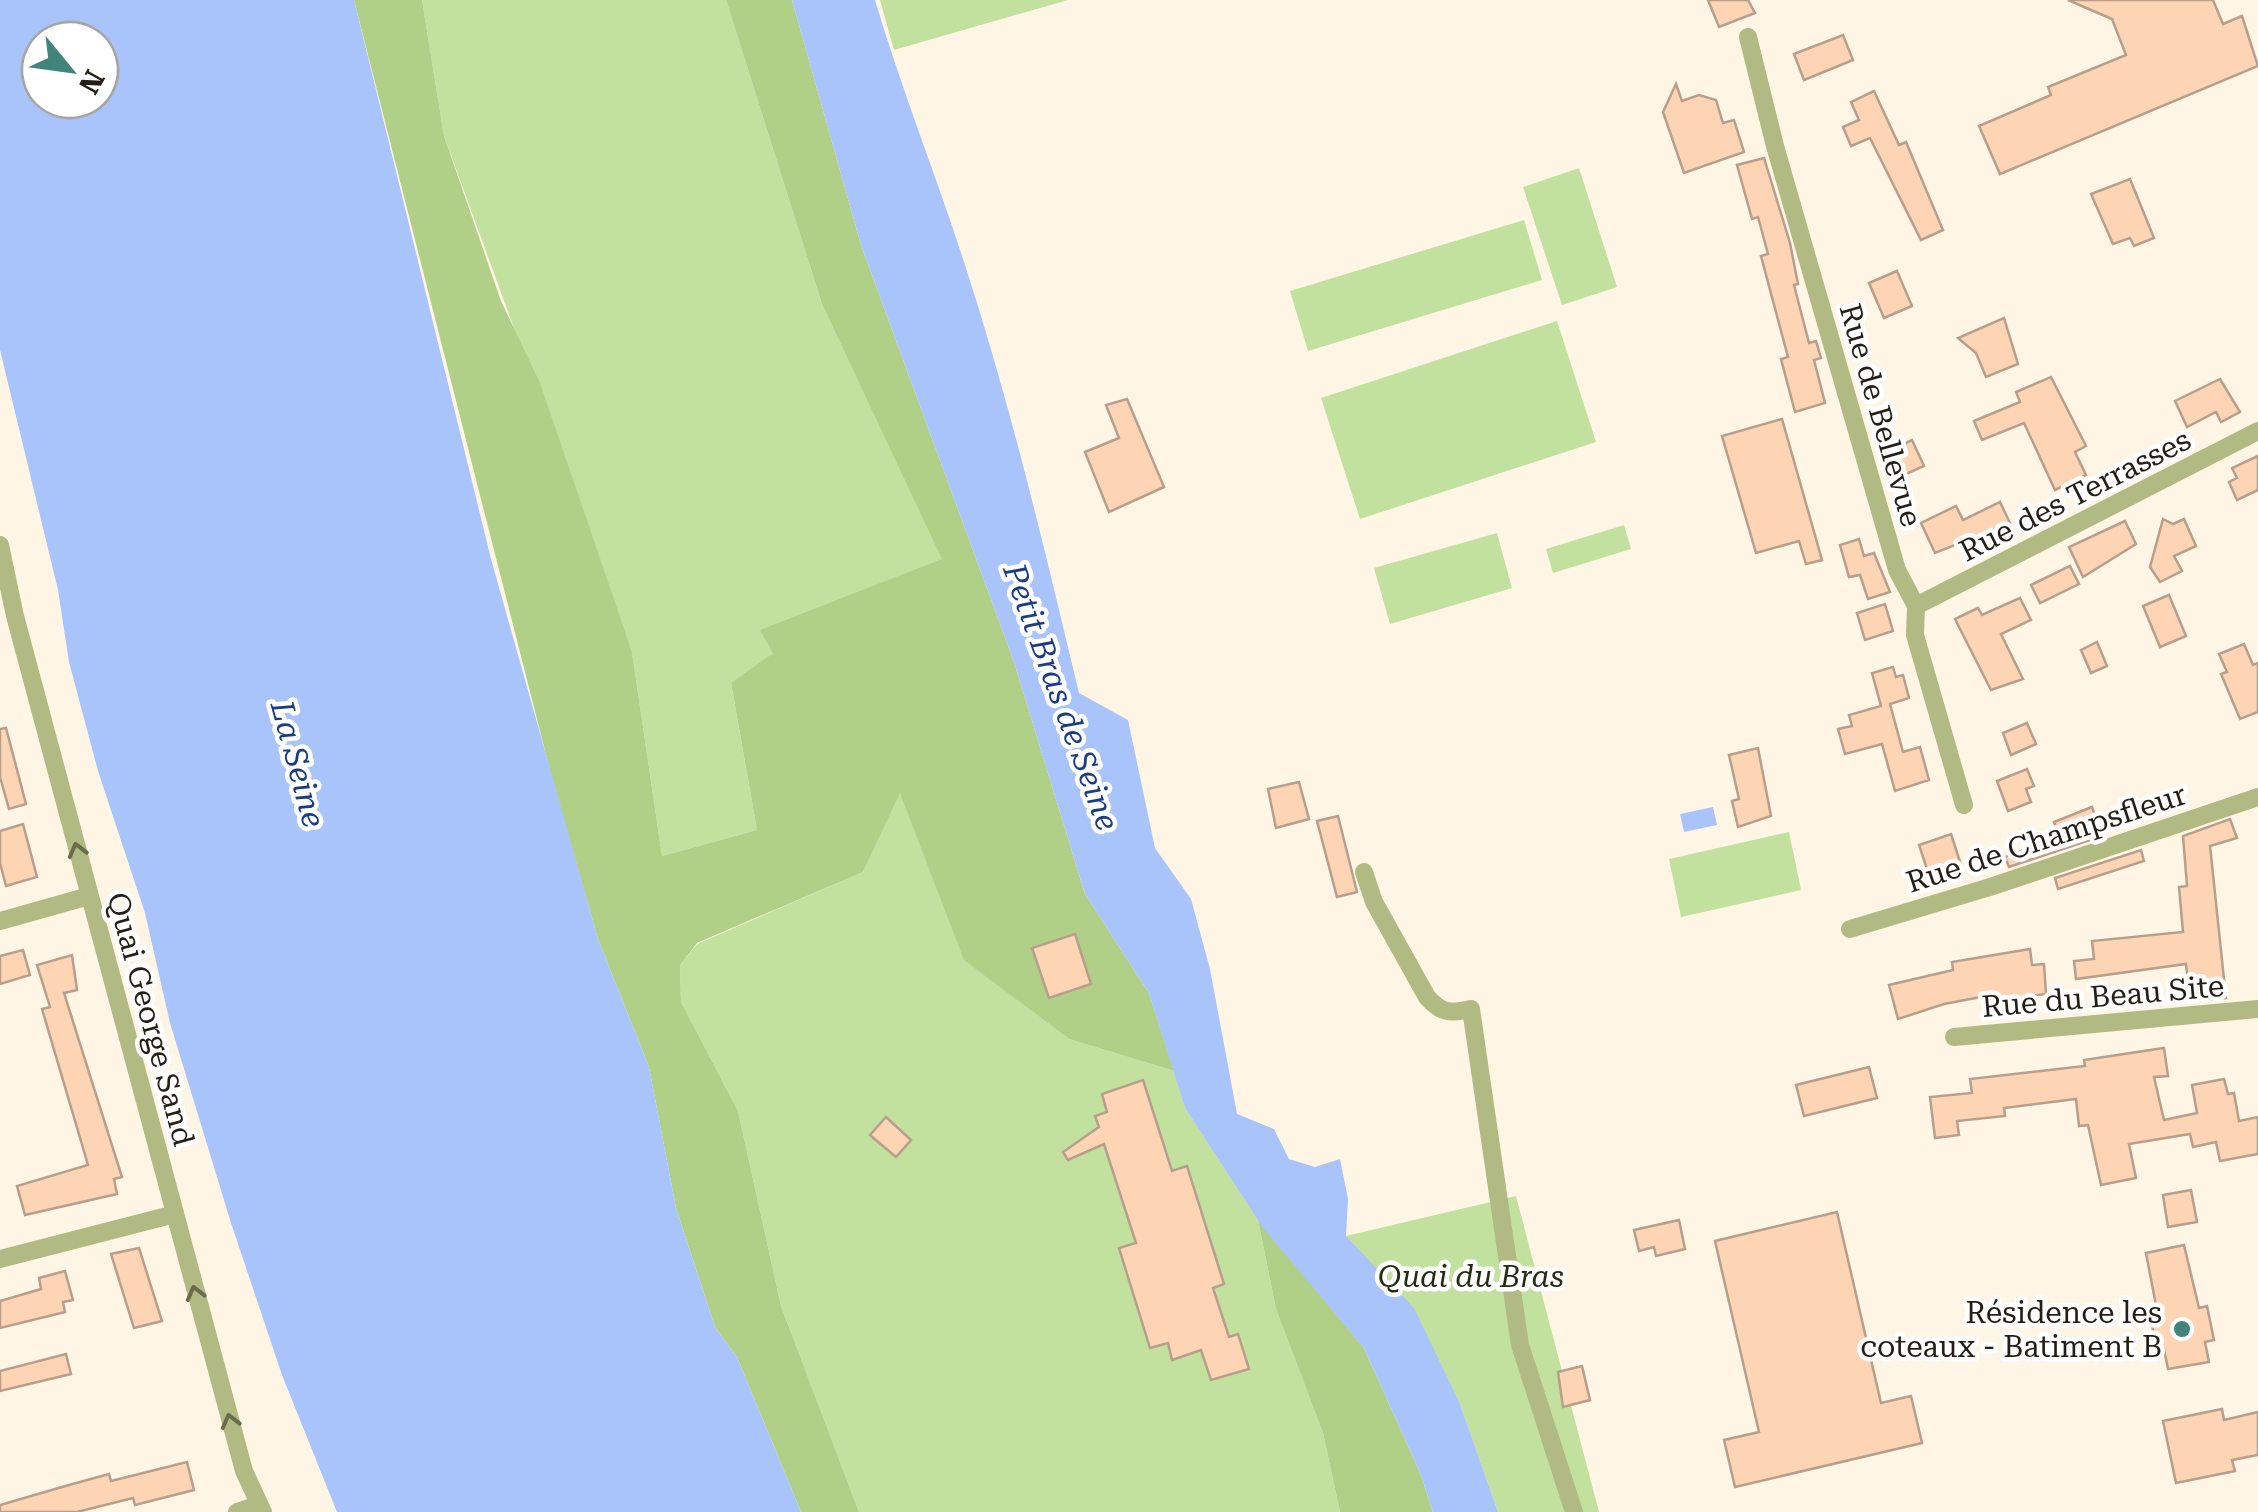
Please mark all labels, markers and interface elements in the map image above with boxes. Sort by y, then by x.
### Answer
north arrow [20,20,120,120]
text: N [72,64,111,99]
street label: Rue de Bellevue [1832,299,1930,531]
street label: Rue des Terrasses [1954,422,2196,568]
water label: Petit Bras de Seine [995,558,1127,835]
water label: La Seine [263,696,333,831]
street label: Rue de Champsfleur [1902,776,2190,900]
one-way arrow [67,842,88,859]
street label: Quai George Sand [100,888,202,1150]
street label: Rue du Beau Site [1980,968,2226,1024]
park label: Quai du Bras [1378,1259,1564,1294]
one-way arrow [186,1284,207,1302]
place label: Résidence les coteaux - Batiment B [1860,1295,2162,1364]
marker: Résidence les coteaux - Batiment B [2171,1318,2193,1340]
one-way arrow [221,1413,242,1430]

